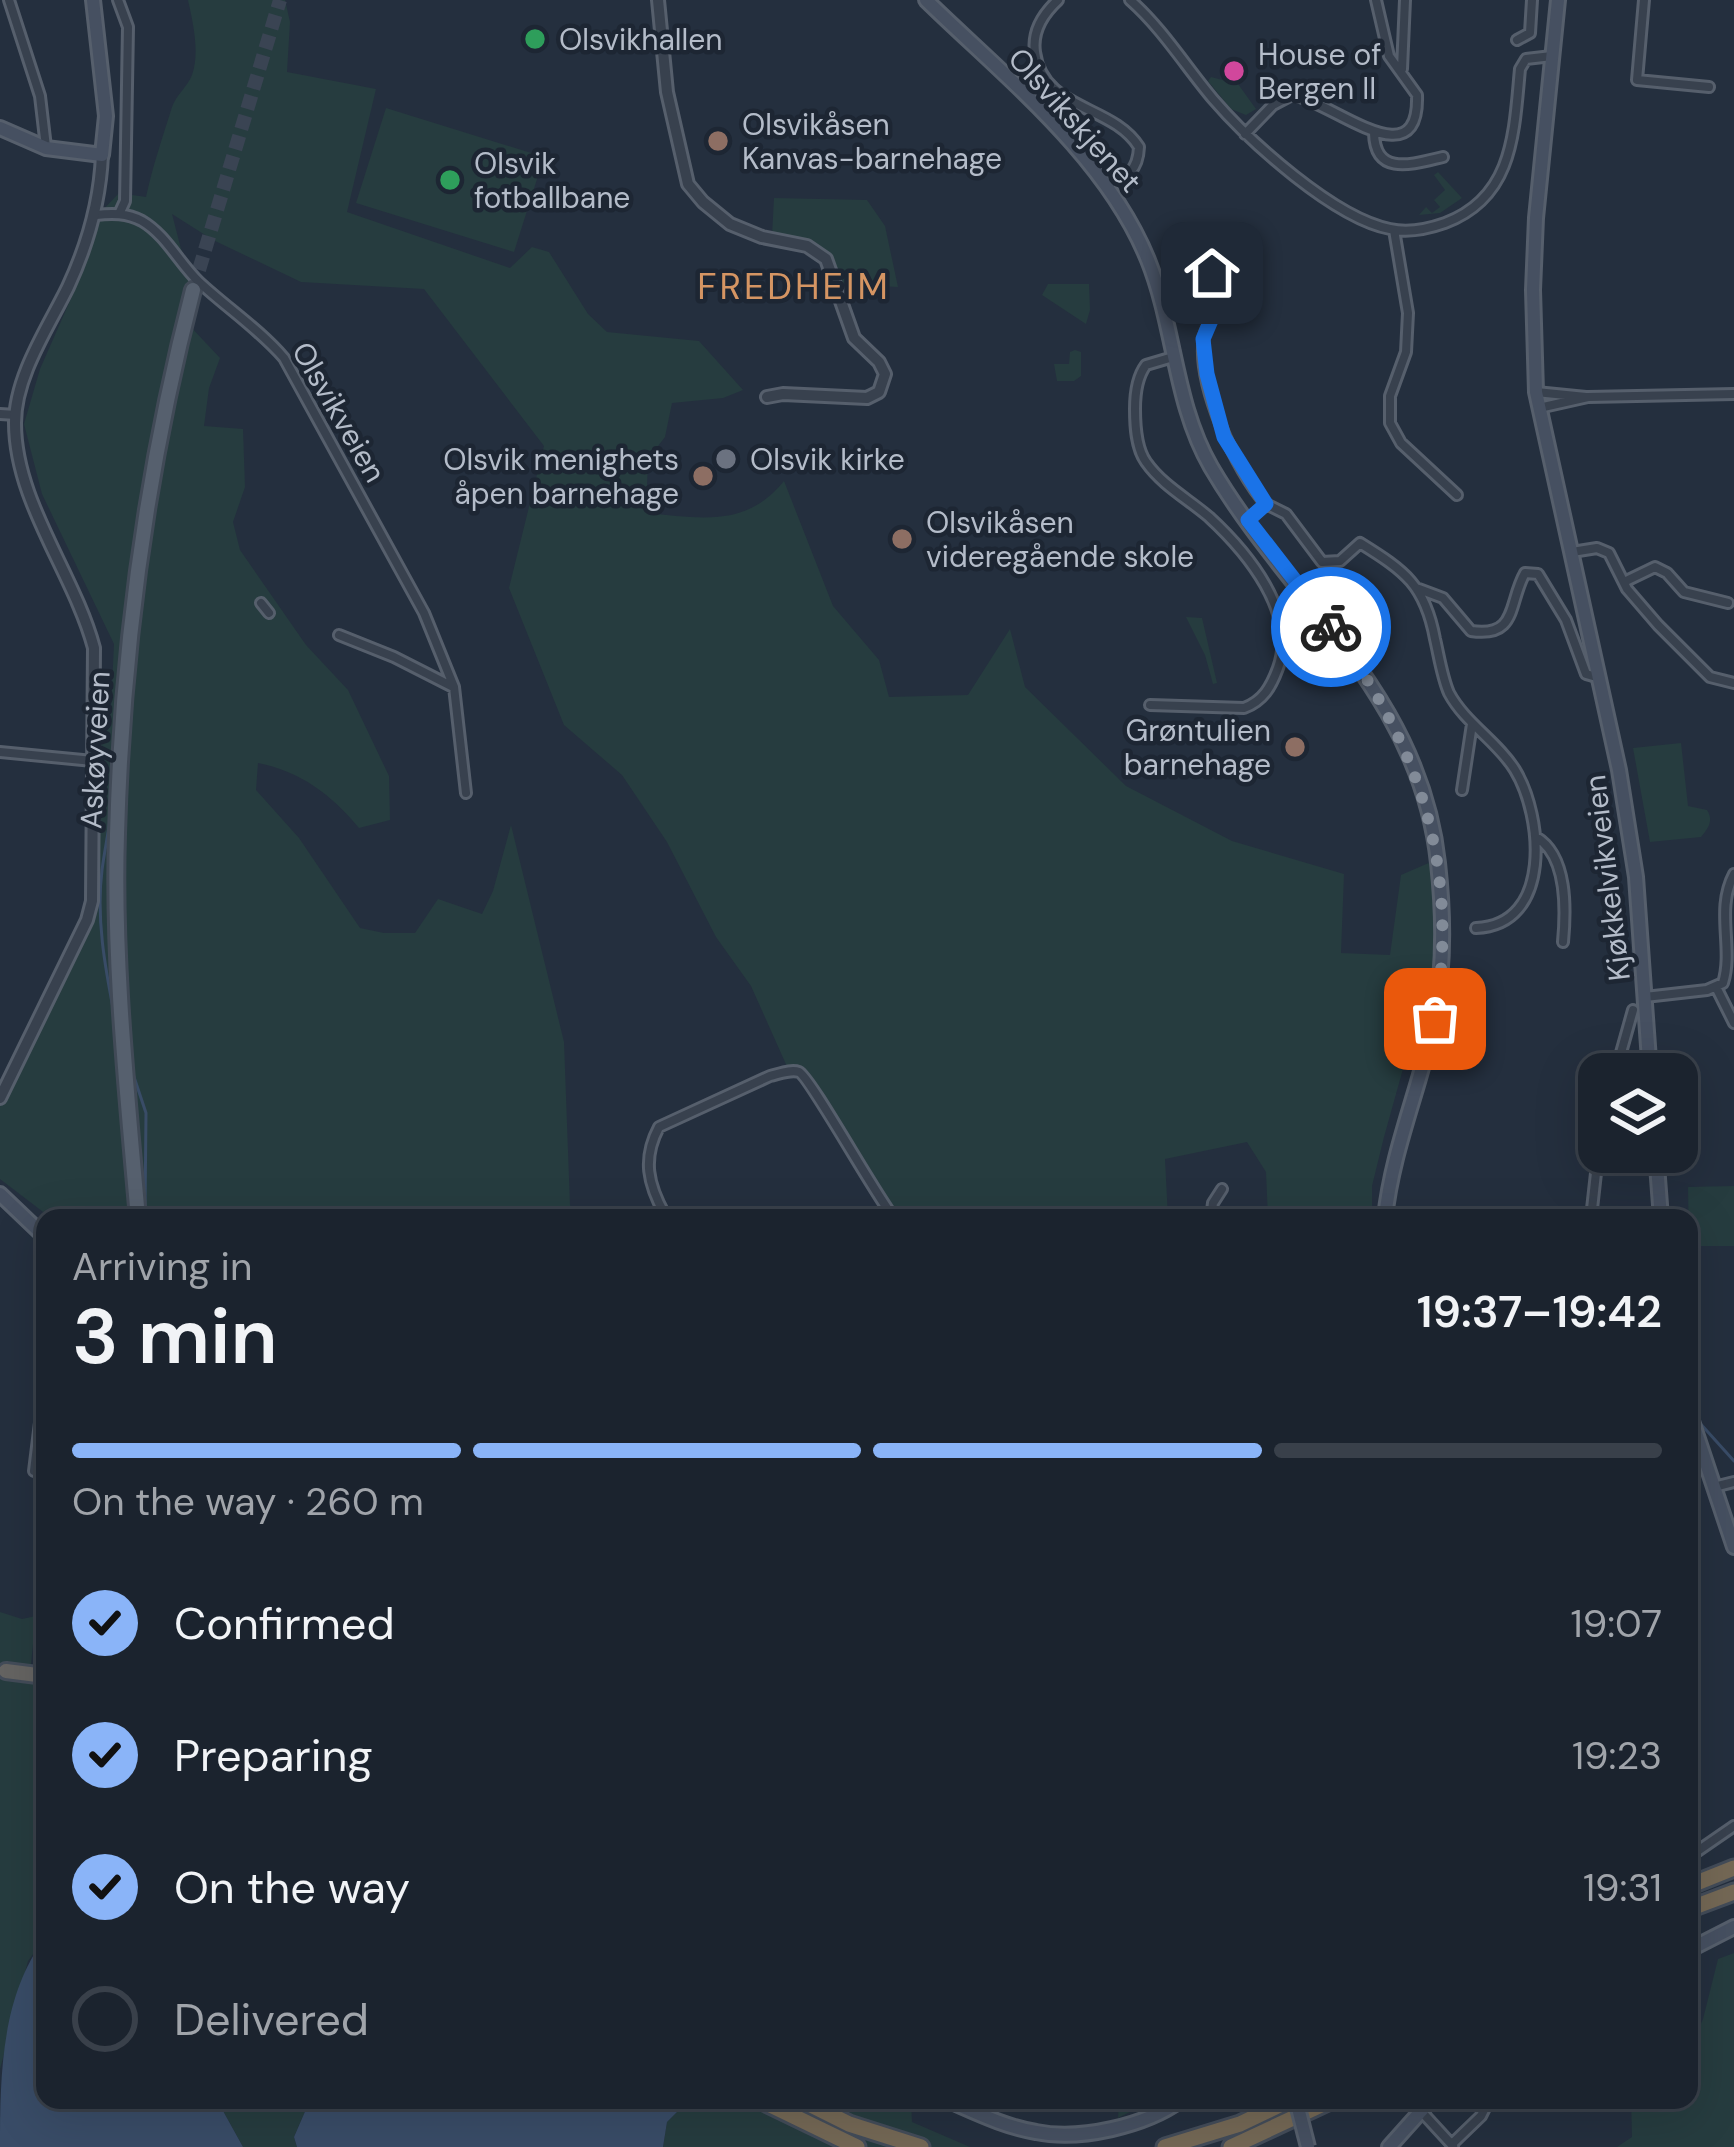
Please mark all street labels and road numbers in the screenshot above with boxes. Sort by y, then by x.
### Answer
street label: Olsvikskjenet [1000,40,1150,200]
street label: Olsvikveien [283,335,395,489]
street label: Askøyveien [71,670,119,830]
street label: Kjøkkelvikveien [1575,773,1639,983]

